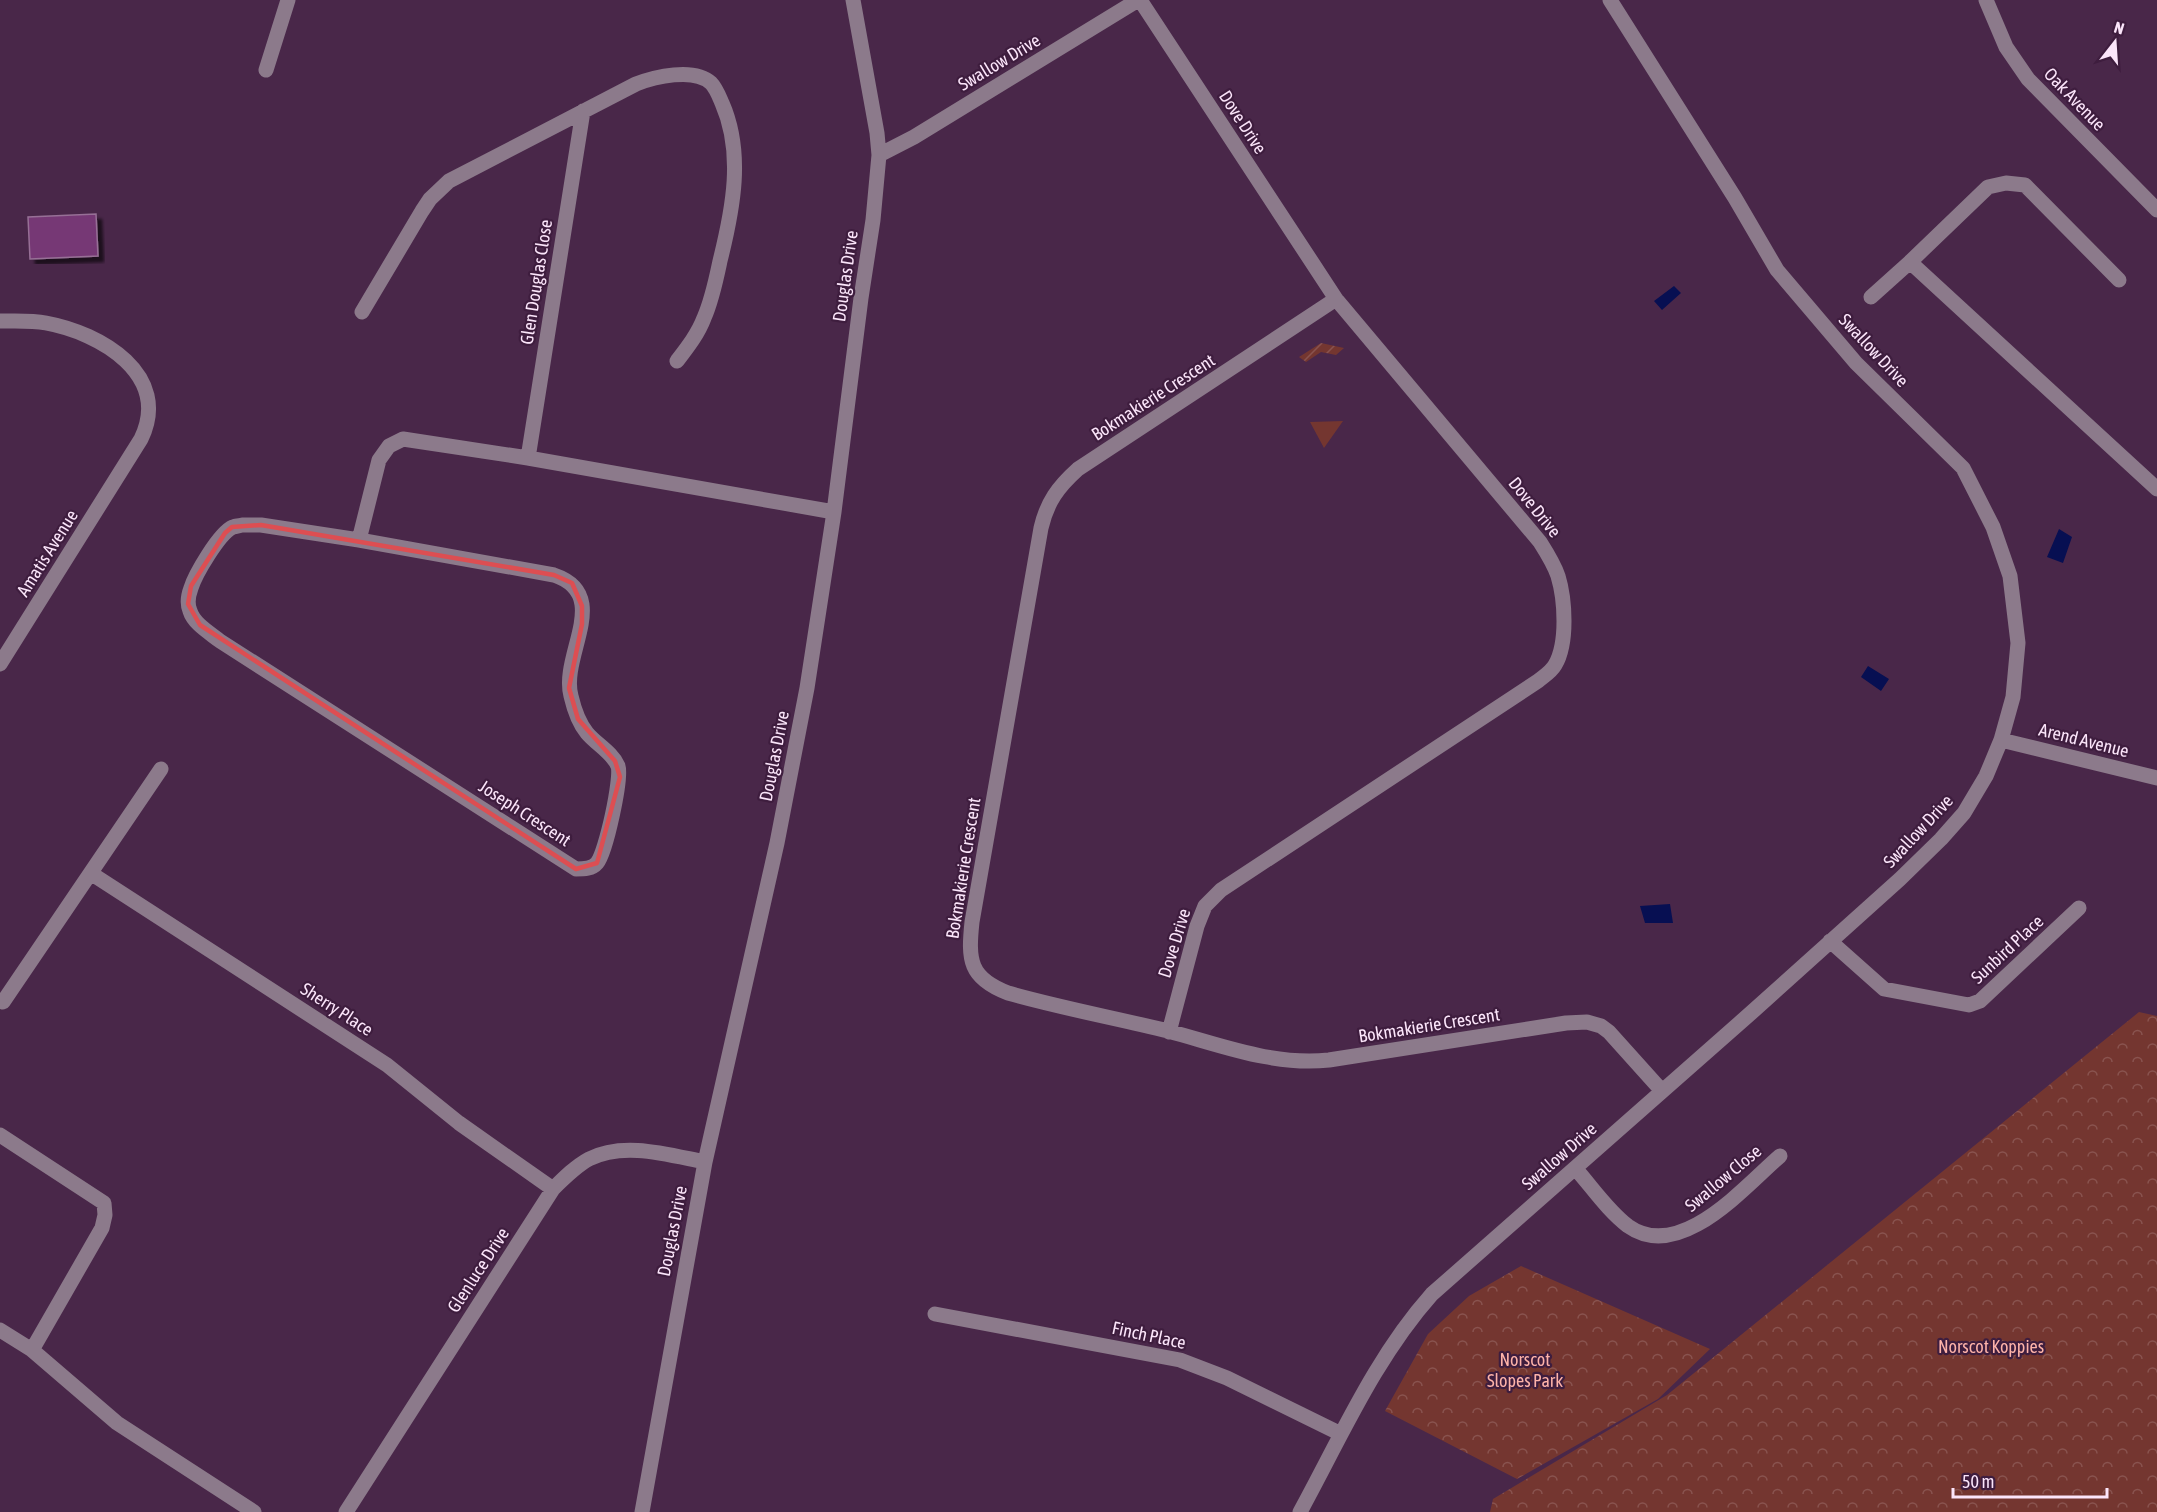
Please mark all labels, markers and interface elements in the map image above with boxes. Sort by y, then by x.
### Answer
north arrow [2085,12,2145,72]
text: N [2112,18,2127,38]
street label: Swallow Drive [954,29,1044,95]
street label: Oak Avenue [2040,63,2110,135]
street label: Dove Drive [1215,86,1271,158]
street label: Glen Douglas Close [516,218,556,346]
street label: Douglas Drive [828,229,862,323]
street label: Swallow Drive [1835,309,1913,391]
street label: Bokmakierie Crescent [1087,349,1219,445]
street label: Dove Drive [1504,473,1566,541]
street label: Amatis Avenue [12,506,82,600]
street label: Douglas Drive [755,709,793,803]
street label: Arend Avenue [2037,719,2131,761]
street label: Joseph Crescent [475,776,575,850]
street label: Swallow Drive [1879,790,1957,872]
street label: Bokmakierie Crescent [941,796,985,940]
street label: Dove Drive [1154,906,1194,980]
street label: Sunbird Place [1967,910,2047,988]
street label: Sherry Place [297,978,377,1040]
street label: Bokmakierie Crescent [1357,1003,1501,1047]
street label: Swallow Drive [1517,1118,1601,1194]
street label: Swallow Close [1681,1140,1765,1216]
street label: Douglas Drive [653,1184,691,1278]
street label: Glenluce Drive [443,1224,513,1316]
street label: Finch Place [1110,1317,1188,1353]
park label: Norscot Koppies [1938,1336,2044,1357]
park label: Norscot Slopes Park [1487,1349,1563,1391]
scale bar [1953,1461,2108,1499]
text: 50 m [1962,1471,1994,1492]

